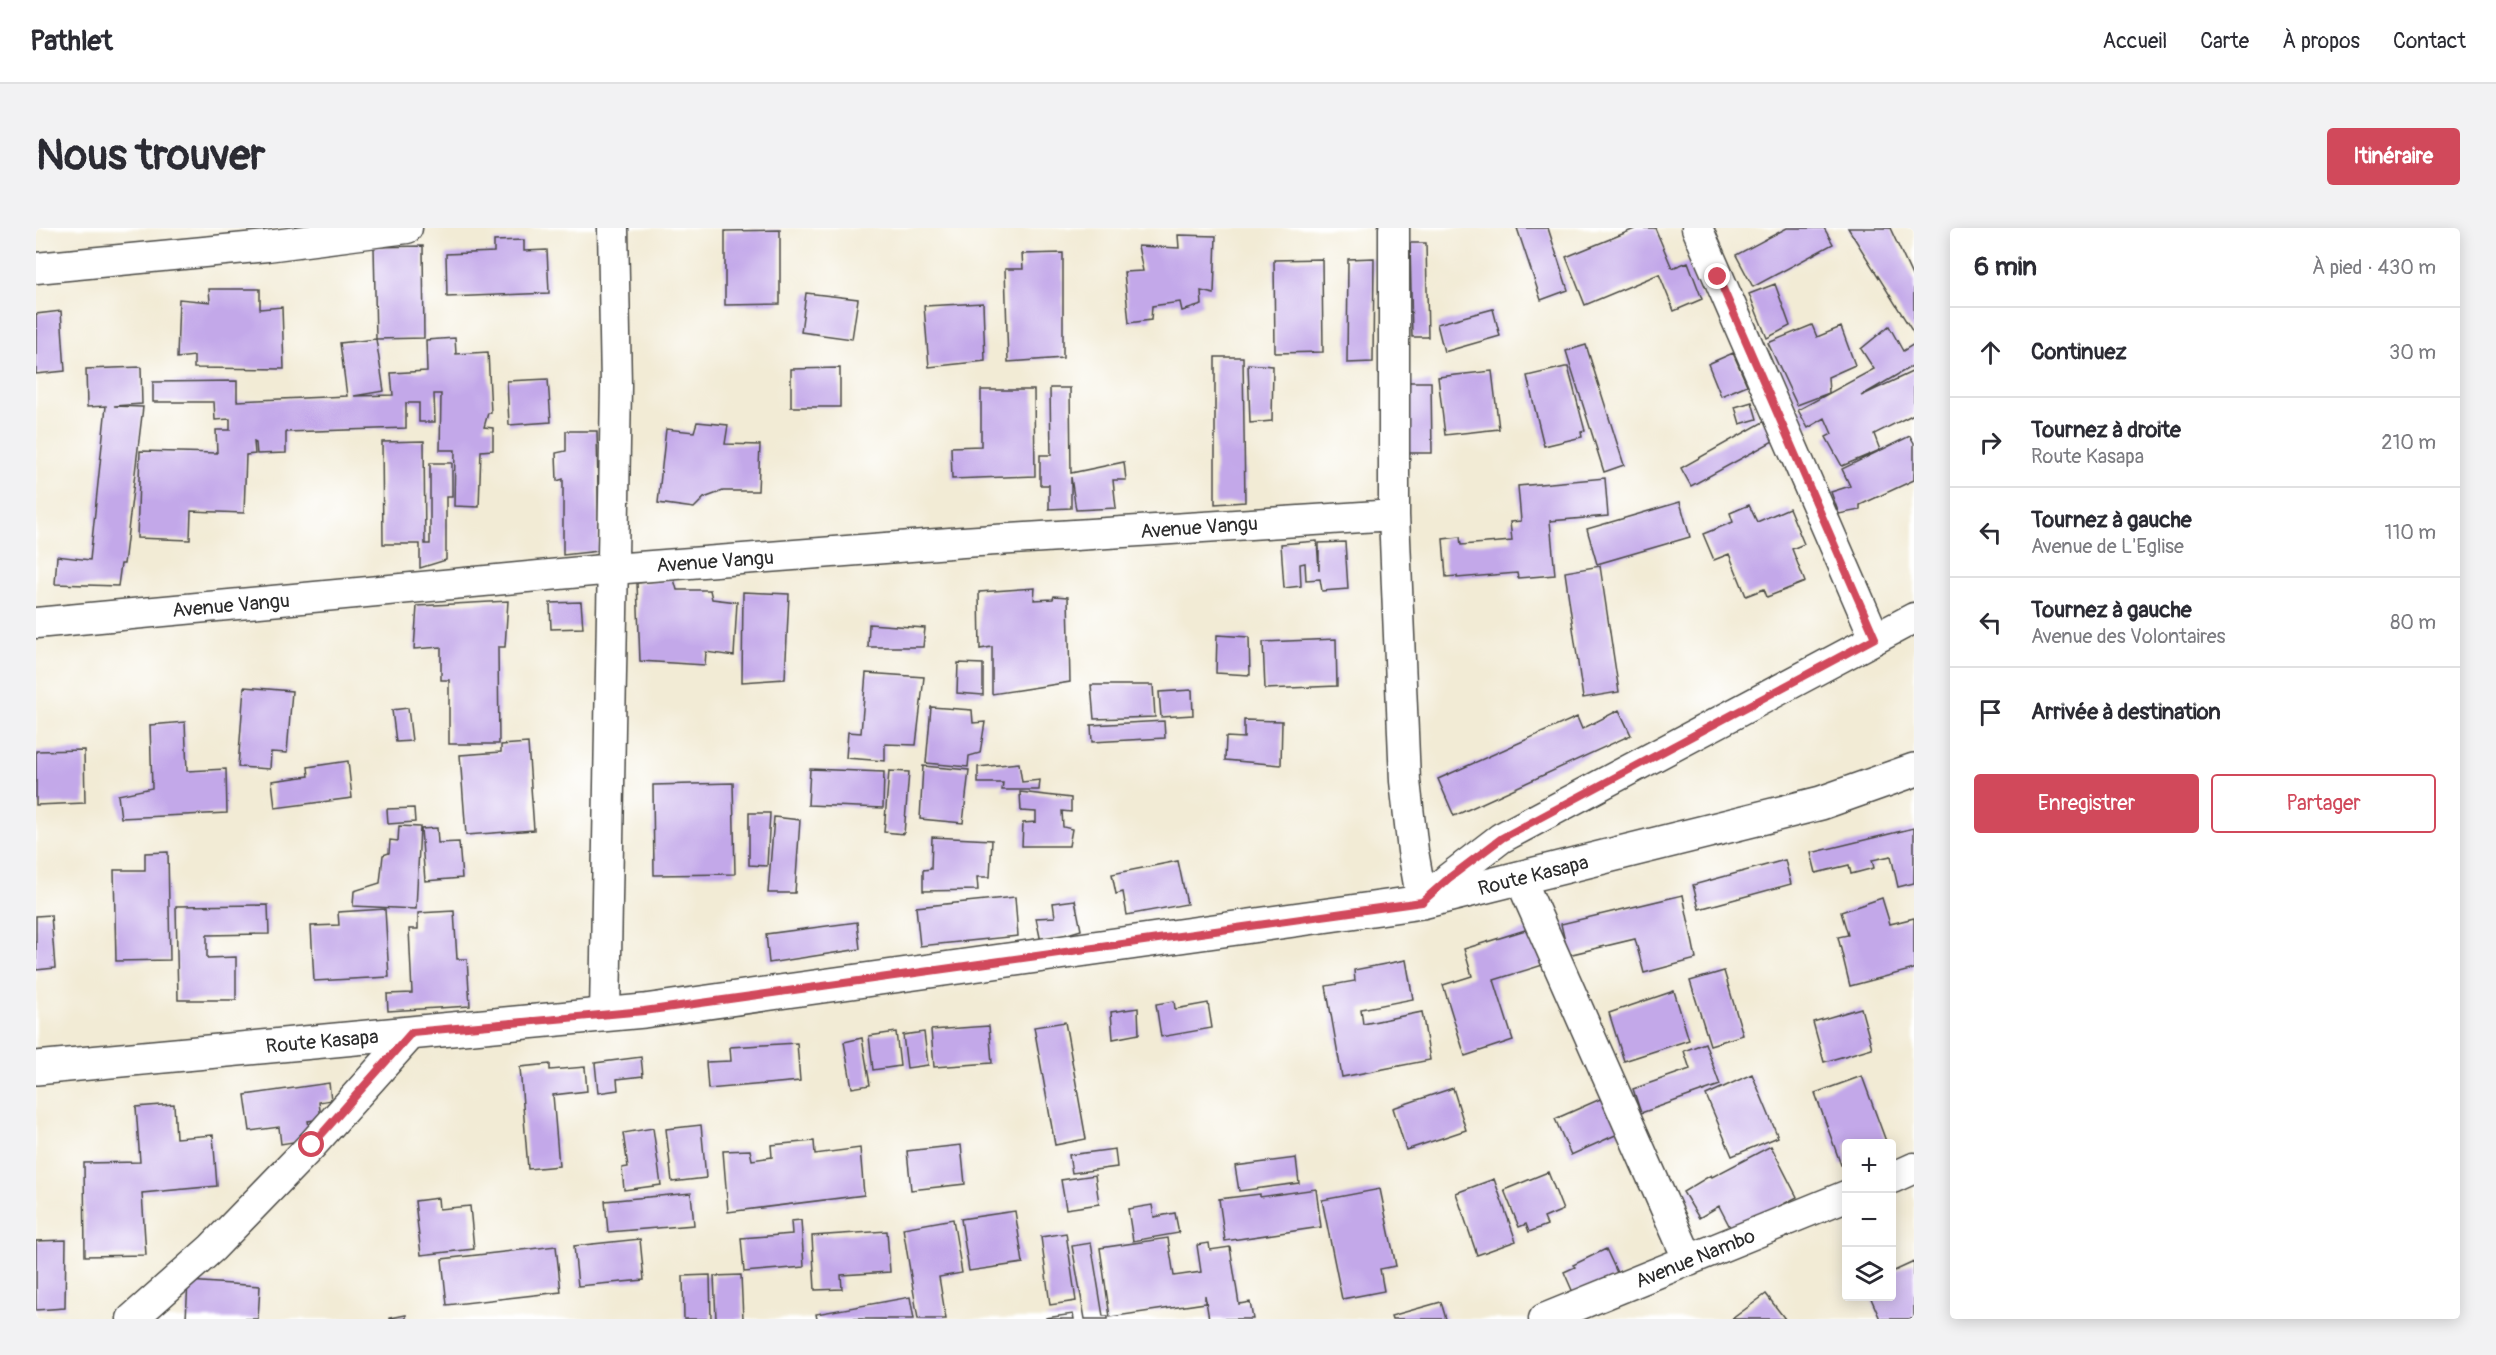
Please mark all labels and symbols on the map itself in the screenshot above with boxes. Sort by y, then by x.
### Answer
route end [1704,263,1730,289]
street label: Avenue Vangu [1139,511,1259,544]
street label: Avenue Vangu [655,545,775,578]
street label: Avenue Vangu [171,588,291,623]
street label: Route Kasapa [1475,850,1591,901]
street label: Route Kasapa [265,1024,379,1059]
route start [298,1131,324,1157]
street label: Avenue Nambo [1632,1223,1759,1294]

